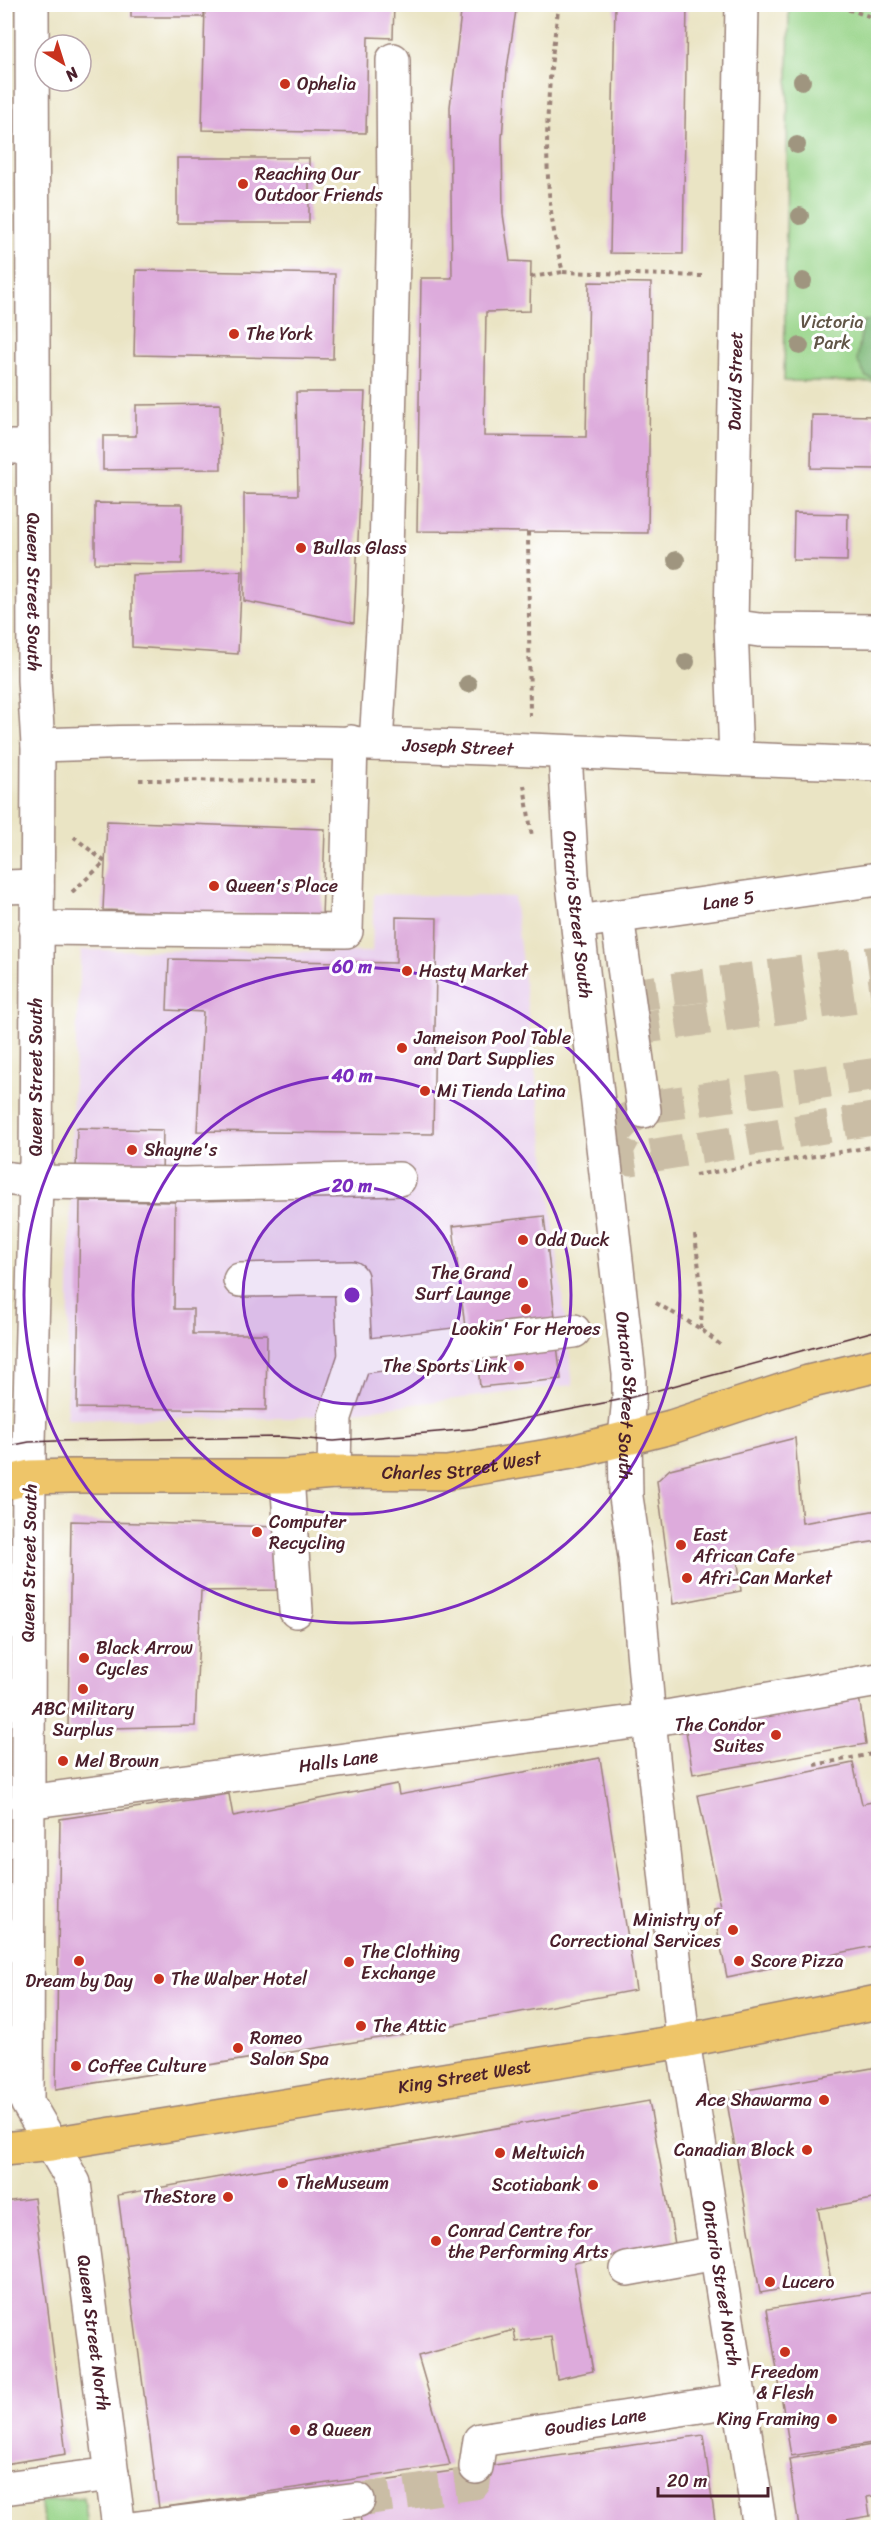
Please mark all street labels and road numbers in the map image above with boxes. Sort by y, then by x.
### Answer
street label: David Street [718,331,752,431]
street label: Queen Street South [18,513,50,671]
street label: Joseph Street [401,729,515,765]
street label: Ontario Street South [553,830,602,1000]
street label: Lane 5 [700,881,756,920]
street label: Queen Street South [20,998,52,1156]
street label: Ontario Street South [606,1310,645,1480]
street label: Charles Street West [382,1441,544,1489]
street label: Queen Street South [12,1484,46,1642]
street label: Halls Lane [297,1740,380,1782]
street label: King Street West [395,2050,533,2103]
street label: Ontario Street North [692,2198,750,2368]
street label: Queen Street North [68,2253,120,2413]
street label: Goudies Lane [542,2398,649,2446]

